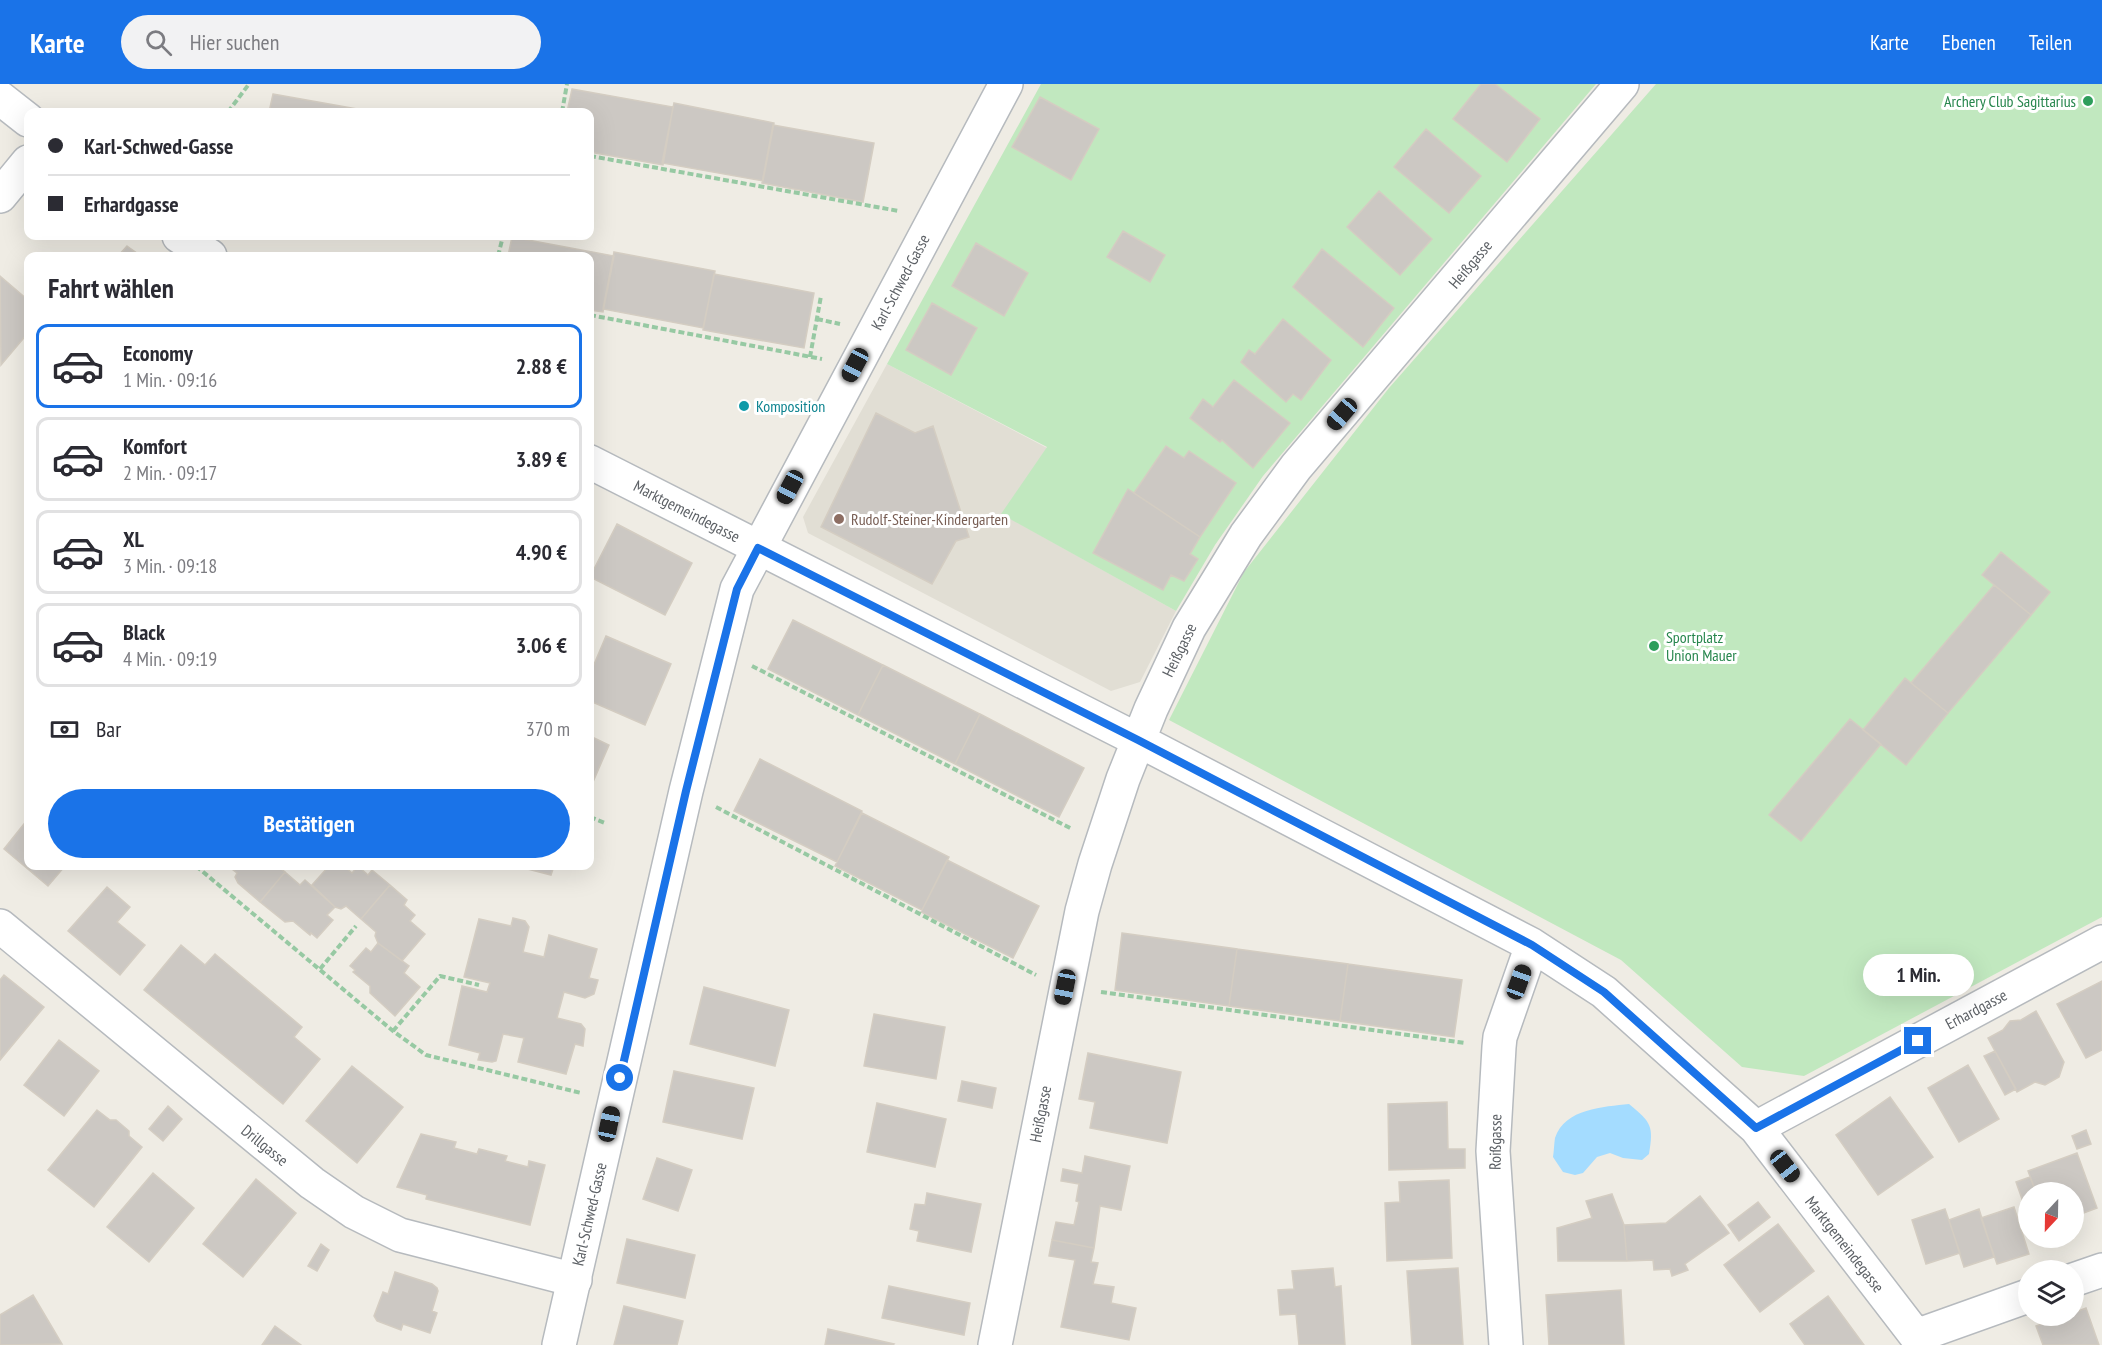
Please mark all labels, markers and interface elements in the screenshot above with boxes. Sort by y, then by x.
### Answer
search box [121,15,541,69]
text: Karte [30,24,85,61]
icon: search [142,26,175,59]
text: Hier suchen [190,28,279,56]
text: Karte [1870,29,1909,56]
text: Ebenen [1942,29,1996,56]
text: Teilen [2029,29,2072,56]
place label: Archery Club Sagittarius [1944,91,2076,111]
marker: Archery Club Sagittarius [2081,94,2095,108]
text: Karl-Schwed-Gasse [84,132,233,160]
text: Erhardgasse [84,190,179,218]
street label: Karl-Schwed-Gasse [866,231,934,333]
street label: Heißgasse [1444,236,1496,292]
text: Fahrt wählen [48,271,174,305]
icon: car [51,339,105,393]
text: Economy [123,339,193,367]
car [839,345,871,385]
text: 2.88 € [516,352,567,380]
text: 1 Min. · 09:16 [123,367,217,393]
car [1323,395,1361,433]
place label: Komposition [756,396,825,416]
marker: Komposition [737,399,751,413]
icon: car [51,432,105,486]
text: Komfort [123,432,187,460]
text: 3.89 € [516,445,567,473]
text: 2 Min. · 09:17 [123,460,217,486]
car [774,467,806,507]
street label: Marktgemeindegasse [630,476,744,546]
place label: Rudolf-Steiner-Kindergarten [851,509,1008,529]
marker: Rudolf-Steiner-Kindergarten [832,512,846,526]
icon: car [51,525,105,579]
text: XL [123,525,144,553]
text: 4.90 € [516,538,567,566]
text: 3 Min. · 09:18 [123,553,217,579]
icon: car [51,618,105,672]
text: Black [123,618,165,646]
street label: Heißgasse [1157,620,1201,680]
place label: Sportplatz Union Mauer [1666,627,1737,665]
text: 3.06 € [516,631,567,659]
marker: Sportplatz Union Mauer [1647,639,1661,653]
text: 4 Min. · 09:19 [123,646,217,672]
icon: cash [48,713,81,746]
text: Bar [96,715,121,743]
text: 370 m [526,716,570,742]
button: Bestätigen [48,789,570,858]
callout: 1 Min. [1862,954,1974,996]
car [1504,962,1534,1002]
text: 1 Min. [1896,962,1941,988]
car [1053,968,1077,1006]
street label: Erhardgasse [1942,985,2010,1033]
route end [1904,1027,1931,1054]
route start [606,1064,633,1091]
street label: Heißgasse [1025,1084,1055,1144]
car [596,1105,622,1143]
street label: Roißgasse [1485,1114,1505,1170]
street label: Drillgasse [238,1120,292,1170]
car [1767,1146,1803,1186]
street label: Karl-Schwed-Gasse [567,1160,611,1268]
north arrow [2018,1182,2084,1248]
map controls [2018,1182,2084,1326]
street label: Marktgemeindegasse [1801,1192,1889,1296]
button: layers [2018,1260,2084,1326]

